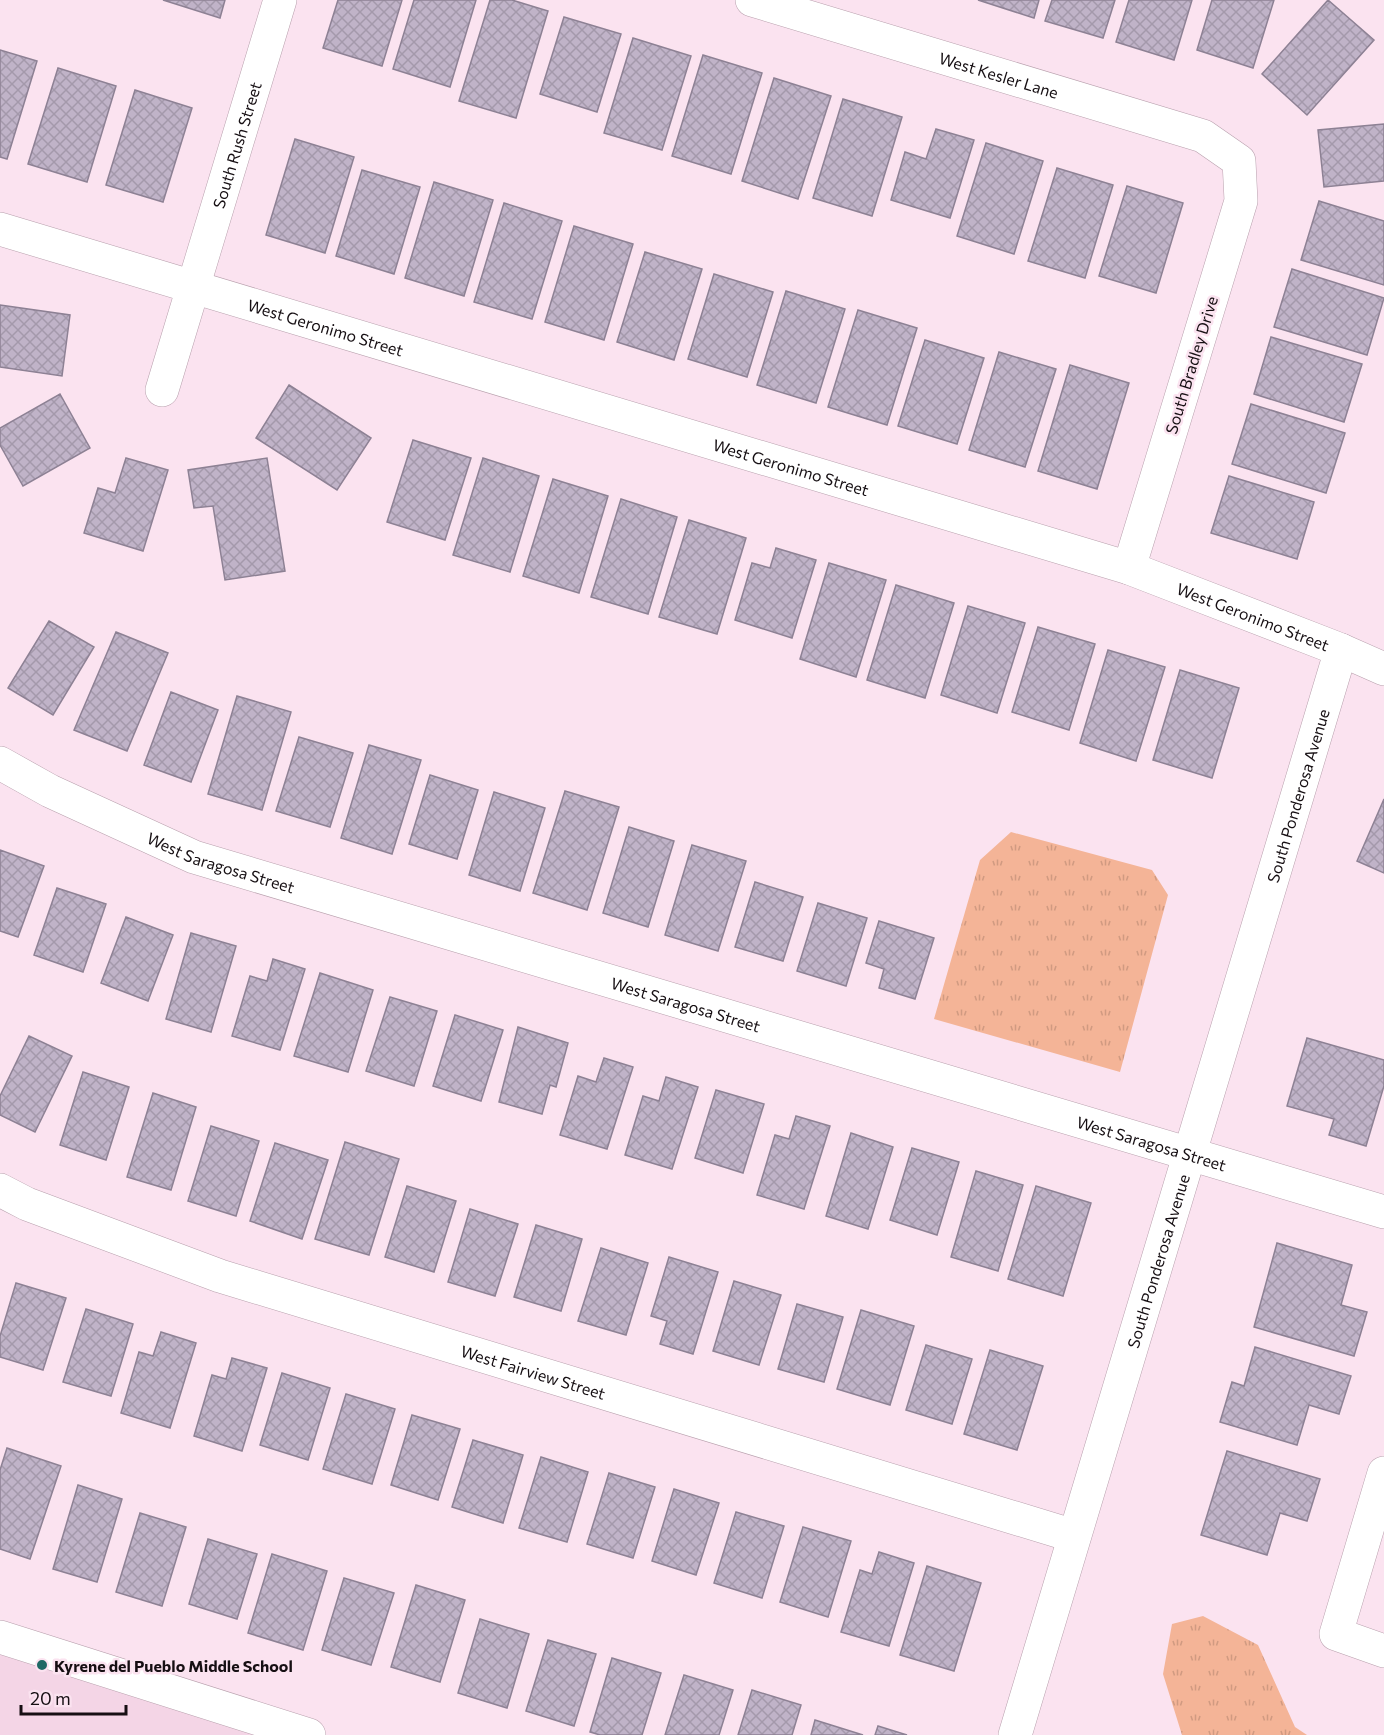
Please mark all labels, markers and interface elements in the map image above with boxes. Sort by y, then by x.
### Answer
street label: West Kesler Lane [937,48,1061,101]
street label: South Rush Street [208,79,264,210]
street label: West Geronimo Street [246,294,406,359]
street label: South Bradley Drive [1161,294,1221,436]
street label: West Geronimo Street [711,434,872,499]
street label: West Geronimo Street [1174,578,1332,654]
street label: South Ponderosa Avenue [1262,706,1332,885]
street label: West Saragosa Street [144,827,297,896]
street label: West Saragosa Street [609,972,763,1035]
street label: West Saragosa Street [1075,1111,1229,1174]
street label: South Ponderosa Avenue [1122,1172,1193,1350]
street label: West Fairview Street [459,1340,608,1402]
place label: Kyrene del Pueblo Middle School [54,1656,293,1675]
marker: Kyrene del Pueblo Middle School [35,1658,49,1672]
scale bar [21,1678,126,1716]
text: 20 m [30,1687,71,1709]

